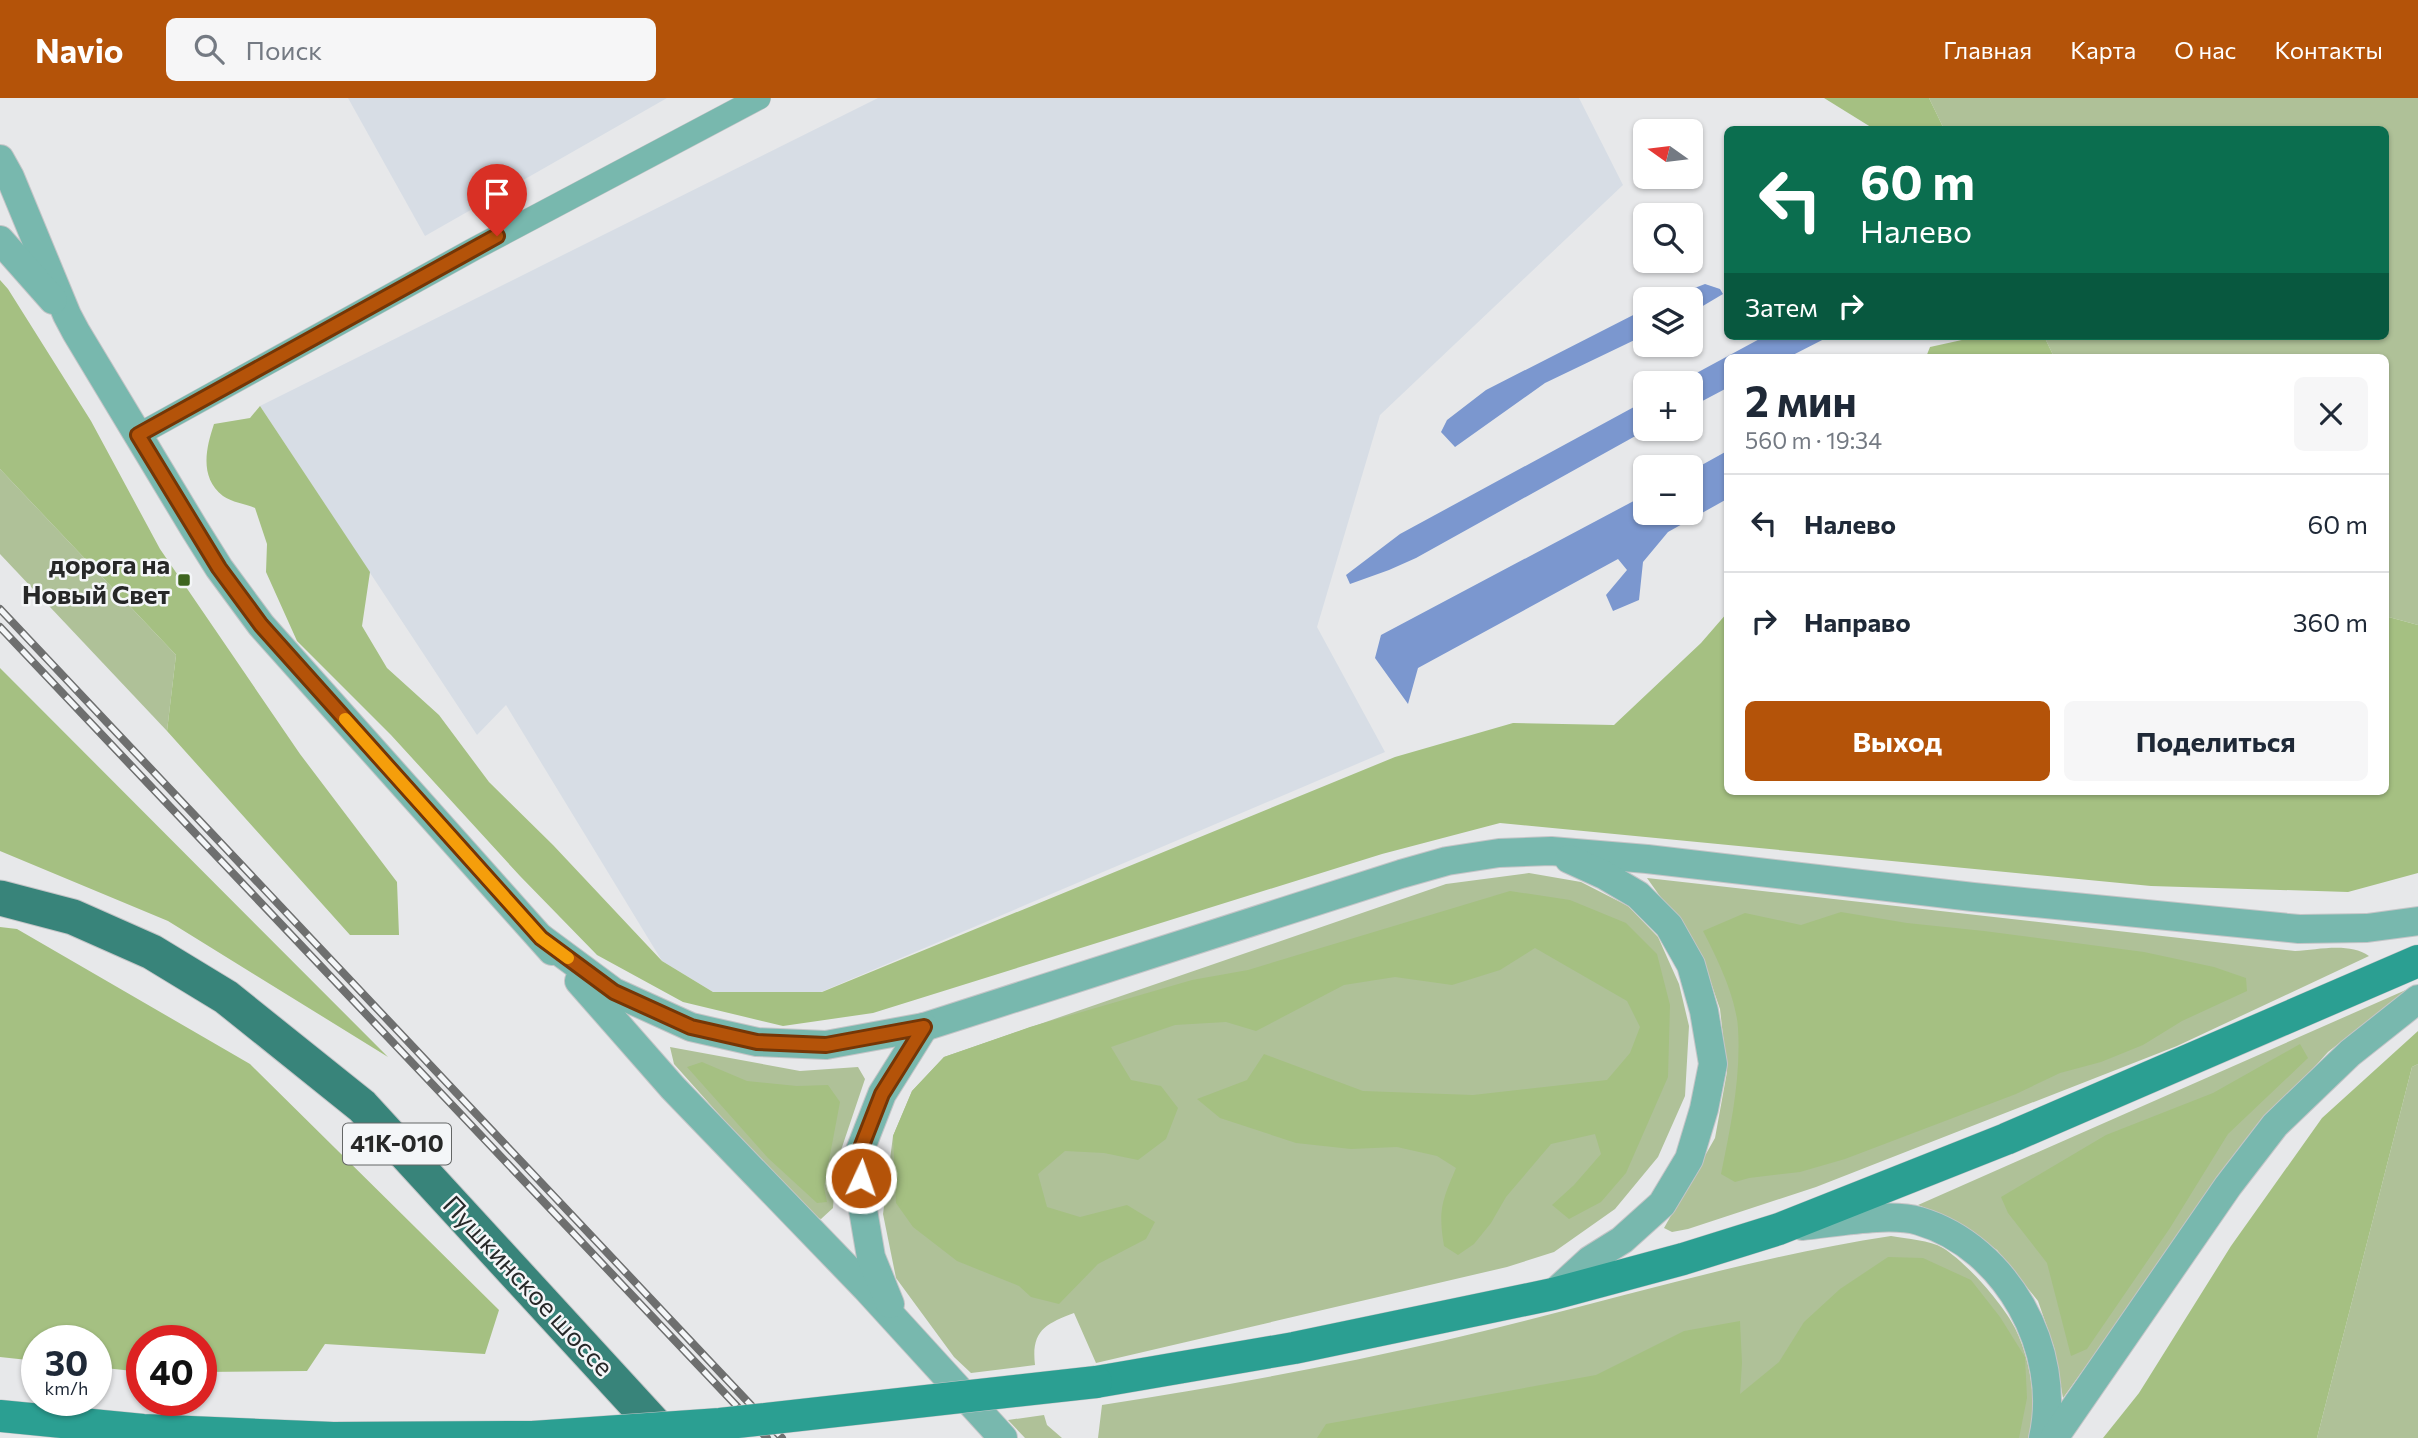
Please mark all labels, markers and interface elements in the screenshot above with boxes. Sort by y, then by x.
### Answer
search box [166,18,656,81]
text: Navio [35,29,124,70]
icon: search [190,30,228,68]
text: Поиск [246,34,322,65]
text: Главная [1943,35,2032,64]
text: Карта [2070,35,2136,64]
text: О нас [2174,35,2236,64]
text: Контакты [2274,35,2383,64]
north arrow [1633,119,1703,189]
map controls [1633,119,1703,525]
text: 60 m [1860,150,1975,210]
icon: left [1745,154,1836,245]
pin [467,164,527,236]
icon: arrive [478,175,516,213]
button: search [1633,203,1703,273]
text: Налево [1860,210,1972,250]
button: layers [1633,287,1703,357]
icon: right [1832,287,1870,325]
text: Затем [1745,291,1818,322]
button: + [1633,371,1703,441]
text: 2 мин [1745,374,1857,426]
button: close [2294,377,2368,451]
text: 560 m · 19:34 [1745,426,1882,454]
button: − [1633,455,1703,525]
icon: left [1745,504,1783,542]
text: Налево [1804,508,1896,539]
text: 60 m [2308,508,2368,539]
place label: дорога на Новый Свет [22,548,170,609]
marker: дорога на Новый Свет [176,572,192,588]
icon: right [1745,602,1783,640]
text: Направо [1804,606,1911,637]
text: 360 m [2293,606,2368,637]
button: Выход [1745,701,2050,781]
button: Поделиться [2064,701,2368,781]
road number: 41К-010 [343,1124,451,1164]
position arrow [824,1141,898,1215]
street label: Пушкинское шоссе [438,1188,621,1382]
speed limit sign: 40 [126,1325,217,1416]
text: 30 [45,1340,88,1383]
text: km/h [45,1377,88,1399]

